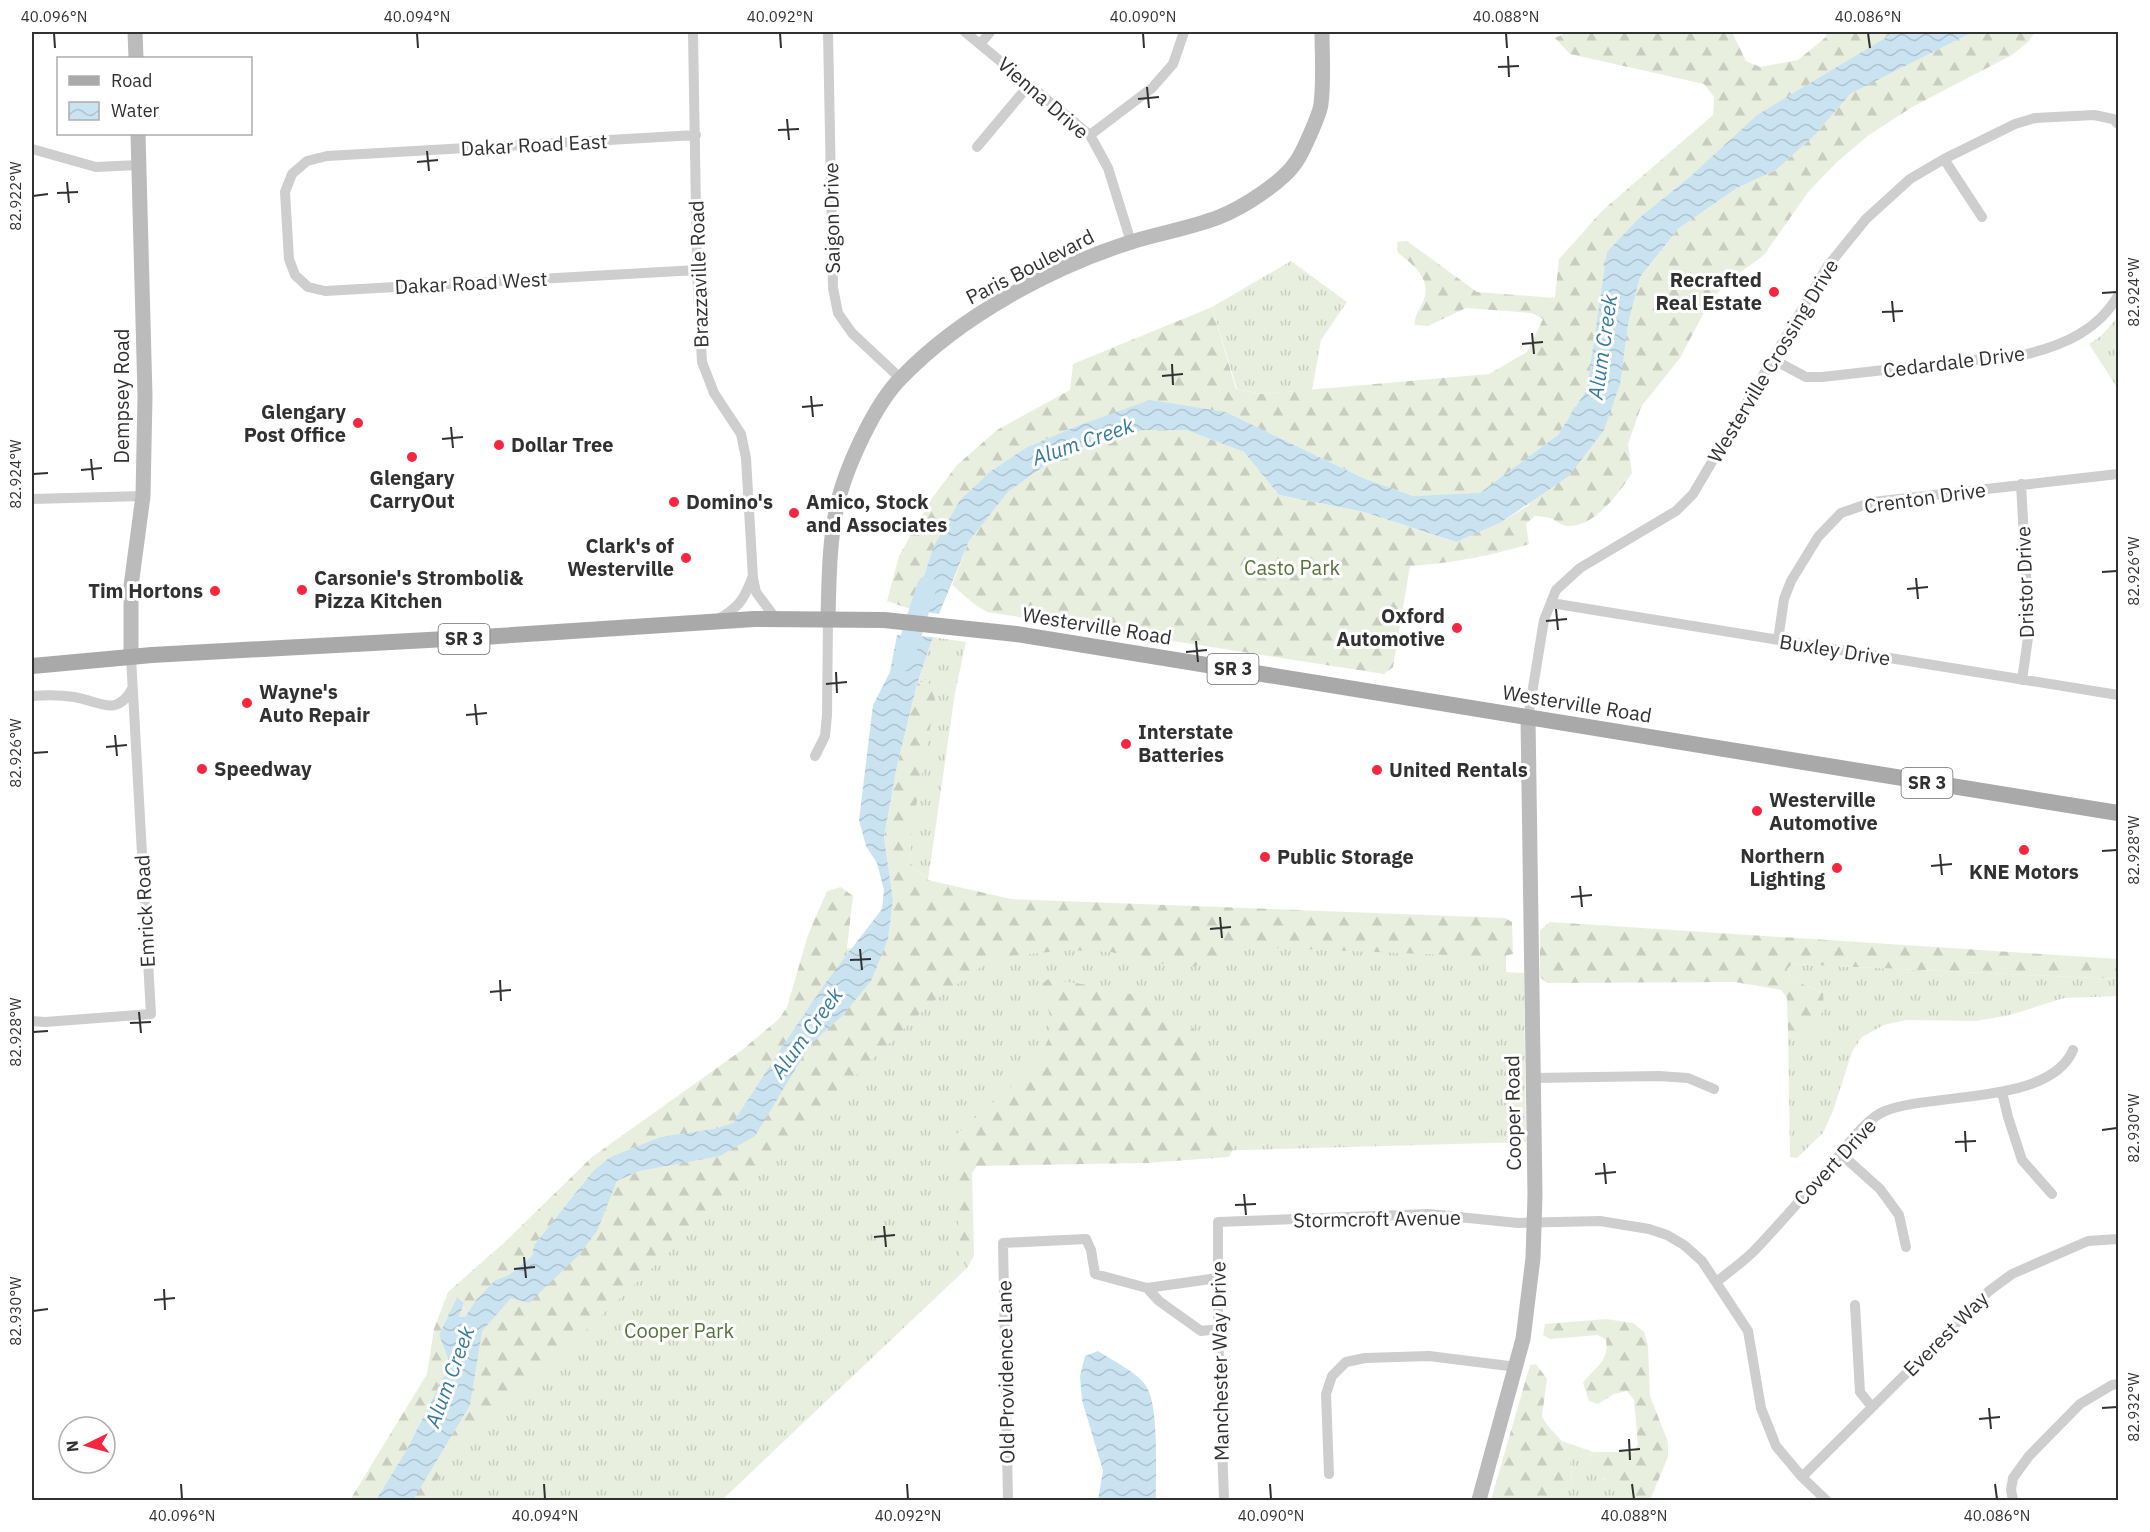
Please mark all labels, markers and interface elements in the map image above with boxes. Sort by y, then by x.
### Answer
text: 40.096°N [21,7,87,26]
text: 40.094°N [384,7,450,26]
text: 40.092°N [747,7,813,26]
text: 40.090°N [1110,7,1176,26]
text: 40.088°N [1473,7,1539,26]
text: 40.086°N [1835,7,1901,26]
street label: Vienna Drive [992,50,1095,145]
legend [57,57,252,135]
text: Road [111,69,152,92]
text: Water [111,99,160,122]
street label: Dakar Road East [460,127,608,162]
text: 82.922°W [6,161,25,231]
street label: Saigon Drive [817,162,846,274]
street label: Brazzaville Road [682,200,715,348]
street label: Paris Boulevard [961,223,1098,310]
street label: Westerville Crossing Drive [1701,254,1844,468]
text: 82.924°W [2124,257,2143,327]
street label: Dakar Road West [394,265,548,300]
place label: Recrafted Real Estate [1656,266,1762,316]
marker: Recrafted Real Estate [1767,285,1781,299]
water label: Alum Creek [1581,291,1623,402]
street label: Dempsey Road [108,329,135,463]
street label: Cedardale Drive [1881,339,2026,384]
place label: Glengary Post Office [244,398,346,448]
water label: Alum Creek [1027,410,1138,472]
marker: Glengary Post Office [351,416,365,430]
place label: Dollar Tree [511,431,614,458]
marker: Dollar Tree [492,438,506,452]
text: 82.924°W [6,439,25,509]
marker: Glengary CarryOut [405,450,419,464]
place label: Glengary CarryOut [369,464,455,514]
street label: Crenton Drive [1862,476,1988,519]
place label: Domino's [686,488,773,515]
place label: Amico, Stock and Associates [806,488,947,538]
marker: Domino's [667,495,681,509]
marker: Amico, Stock and Associates [787,506,801,520]
street label: Dristor Drive [2009,526,2040,638]
place label: Clark's of Westerville [567,532,674,582]
text: 82.926°W [2124,536,2143,606]
marker: Clark's of Westerville [679,551,693,565]
park label: Casto Park [1244,554,1340,581]
place label: Carsonie's Stromboli& Pizza Kitchen [314,564,524,614]
place label: Tim Hortons [88,577,203,604]
marker: Carsonie's Stromboli& Pizza Kitchen [295,583,309,597]
marker: Tim Hortons [208,584,222,598]
street label: Westerville Road [1020,600,1174,651]
place label: Oxford Automotive [1336,602,1445,652]
marker: Oxford Automotive [1450,621,1464,635]
road number: SR 3 [438,624,490,654]
street label: Buxley Drive [1778,627,1893,672]
road number: SR 3 [1208,654,1258,684]
place label: Wayne's Auto Repair [259,678,370,728]
street label: Westerville Road [1500,678,1654,729]
marker: Wayne's Auto Repair [240,696,254,710]
text: 82.926°W [6,718,25,788]
place label: Interstate Batteries [1138,718,1233,768]
marker: Interstate Batteries [1119,737,1133,751]
place label: Speedway [214,755,312,782]
place label: United Rentals [1389,756,1528,783]
marker: Speedway [195,762,209,776]
marker: United Rentals [1370,763,1384,777]
road number: SR 3 [1902,768,1952,798]
place label: Westerville Automotive [1769,786,1878,836]
marker: Westerville Automotive [1750,804,1764,818]
text: 82.928°W [2124,815,2143,885]
place label: Northern Lighting [1740,842,1826,892]
place label: Public Storage [1277,843,1414,870]
marker: KNE Motors [2017,843,2031,857]
marker: Public Storage [1258,850,1272,864]
street label: Emrick Road [128,854,161,968]
place label: KNE Motors [1969,858,2079,885]
marker: Northern Lighting [1830,861,1844,875]
water label: Alum Creek [763,981,849,1084]
text: 82.928°W [6,997,25,1067]
street label: Cooper Road [1498,1055,1527,1171]
text: 82.930°W [2124,1093,2143,1163]
street label: Covert Drive [1787,1112,1882,1211]
street label: Stormcroft Avenue [1293,1204,1461,1233]
street label: Manchester Way Drive [1204,1261,1235,1461]
text: 82.930°W [6,1276,25,1346]
street label: Old Providence Lane [990,1280,1021,1464]
street label: Everest Way [1897,1285,1994,1382]
park label: Cooper Park [624,1317,734,1344]
water label: Alum Creek [417,1321,481,1432]
text: 82.932°W [2124,1372,2143,1442]
north arrow [57,1415,117,1475]
text: N [62,1440,83,1453]
text: 40.096°N [149,1506,215,1525]
text: 40.094°N [512,1506,578,1525]
text: 40.092°N [875,1506,941,1525]
text: 40.090°N [1238,1506,1304,1525]
text: 40.088°N [1601,1506,1667,1525]
text: 40.086°N [1964,1506,2030,1525]

